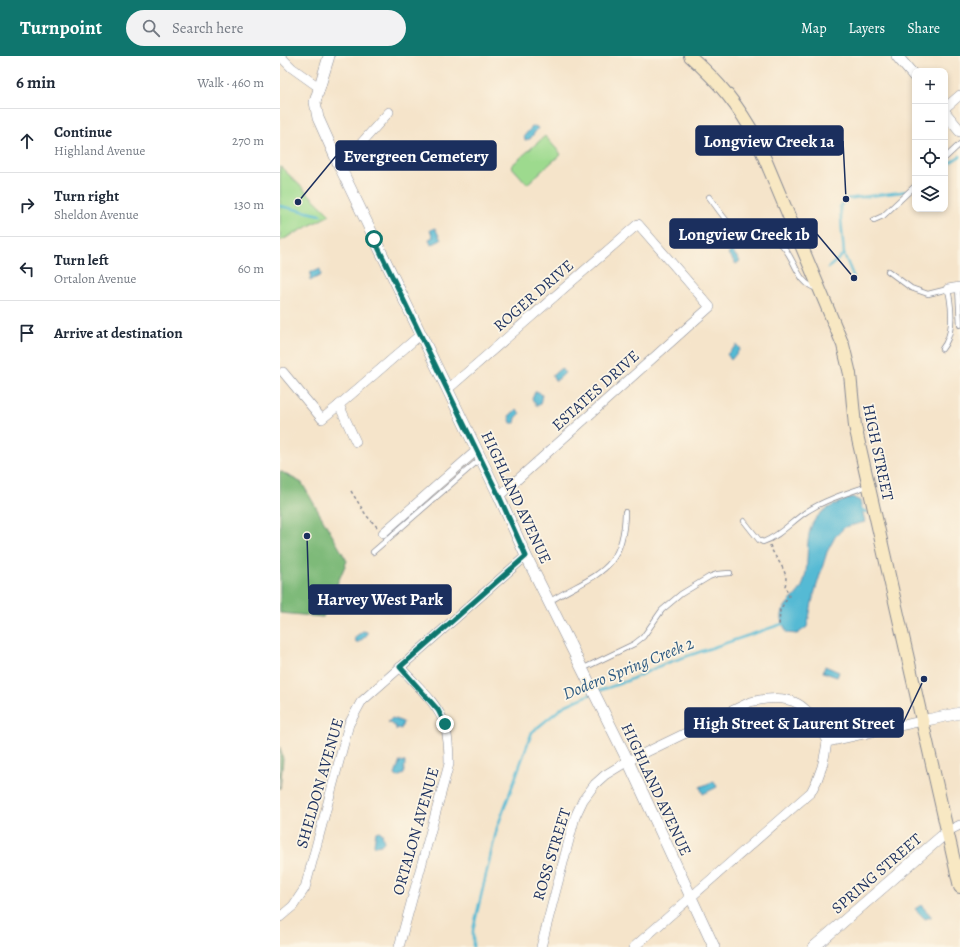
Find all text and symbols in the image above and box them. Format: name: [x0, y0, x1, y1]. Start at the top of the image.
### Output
search box: [126, 10, 406, 46]
text: Turnpoint: [20, 15, 102, 41]
icon: search: [140, 17, 162, 39]
text: Search here: [172, 18, 243, 38]
text: Map: [801, 19, 827, 38]
text: Layers: [849, 19, 885, 38]
text: Share: [907, 19, 940, 38]
map controls: [912, 68, 948, 212]
button: +: [912, 68, 948, 104]
text: 6 min: [16, 71, 56, 94]
text: Walk · 460 m: [197, 74, 264, 91]
button: −: [912, 104, 948, 140]
text: Continue: [54, 122, 112, 142]
callout: Longview Creek 1a: [696, 126, 843, 155]
icon: ahead: [16, 130, 38, 152]
text: Longview Creek 1a: [704, 130, 835, 153]
text: 270 m: [232, 132, 264, 149]
button: locate: [912, 140, 948, 176]
callout: Evergreen Cemetery: [336, 141, 496, 170]
text: Highland Avenue: [54, 142, 145, 159]
text: Evergreen Cemetery: [344, 145, 489, 168]
button: layers: [912, 176, 948, 212]
text: Turn right: [54, 186, 119, 206]
icon: right: [16, 194, 38, 216]
text: 130 m: [234, 196, 264, 213]
text: Sheldon Avenue: [54, 206, 139, 223]
callout: Longview Creek 1b: [670, 219, 817, 248]
text: Longview Creek 1b: [678, 223, 810, 246]
route start: [365, 230, 383, 248]
text: Turn left: [54, 250, 109, 270]
street label: ROGER DRIVE: [489, 255, 579, 337]
icon: left: [16, 258, 38, 280]
text: 60 m: [238, 260, 264, 277]
text: Ortalon Avenue: [54, 270, 136, 287]
icon: arrive: [16, 322, 38, 344]
text: Arrive at destination: [54, 323, 183, 343]
street label: ESTATES DRIVE: [547, 345, 644, 436]
street label: HIGH STREET: [857, 402, 899, 503]
street label: HIGHLAND AVENUE: [476, 427, 557, 567]
callout: Harvey West Park: [309, 585, 451, 614]
text: Harvey West Park: [317, 588, 443, 611]
water label: Dodero Spring Creek 2: [559, 632, 697, 705]
callout: High Street & Laurent Street: [685, 708, 903, 737]
text: High Street & Laurent Street: [693, 712, 895, 735]
route end: [436, 715, 454, 733]
street label: SHELDON AVENUE: [291, 716, 349, 851]
street label: HIGHLAND AVENUE: [616, 719, 697, 859]
street label: ORTALON AVENUE: [387, 765, 445, 898]
street label: ROSS STREET: [527, 805, 577, 903]
street label: SPRING STREET: [827, 828, 927, 919]

